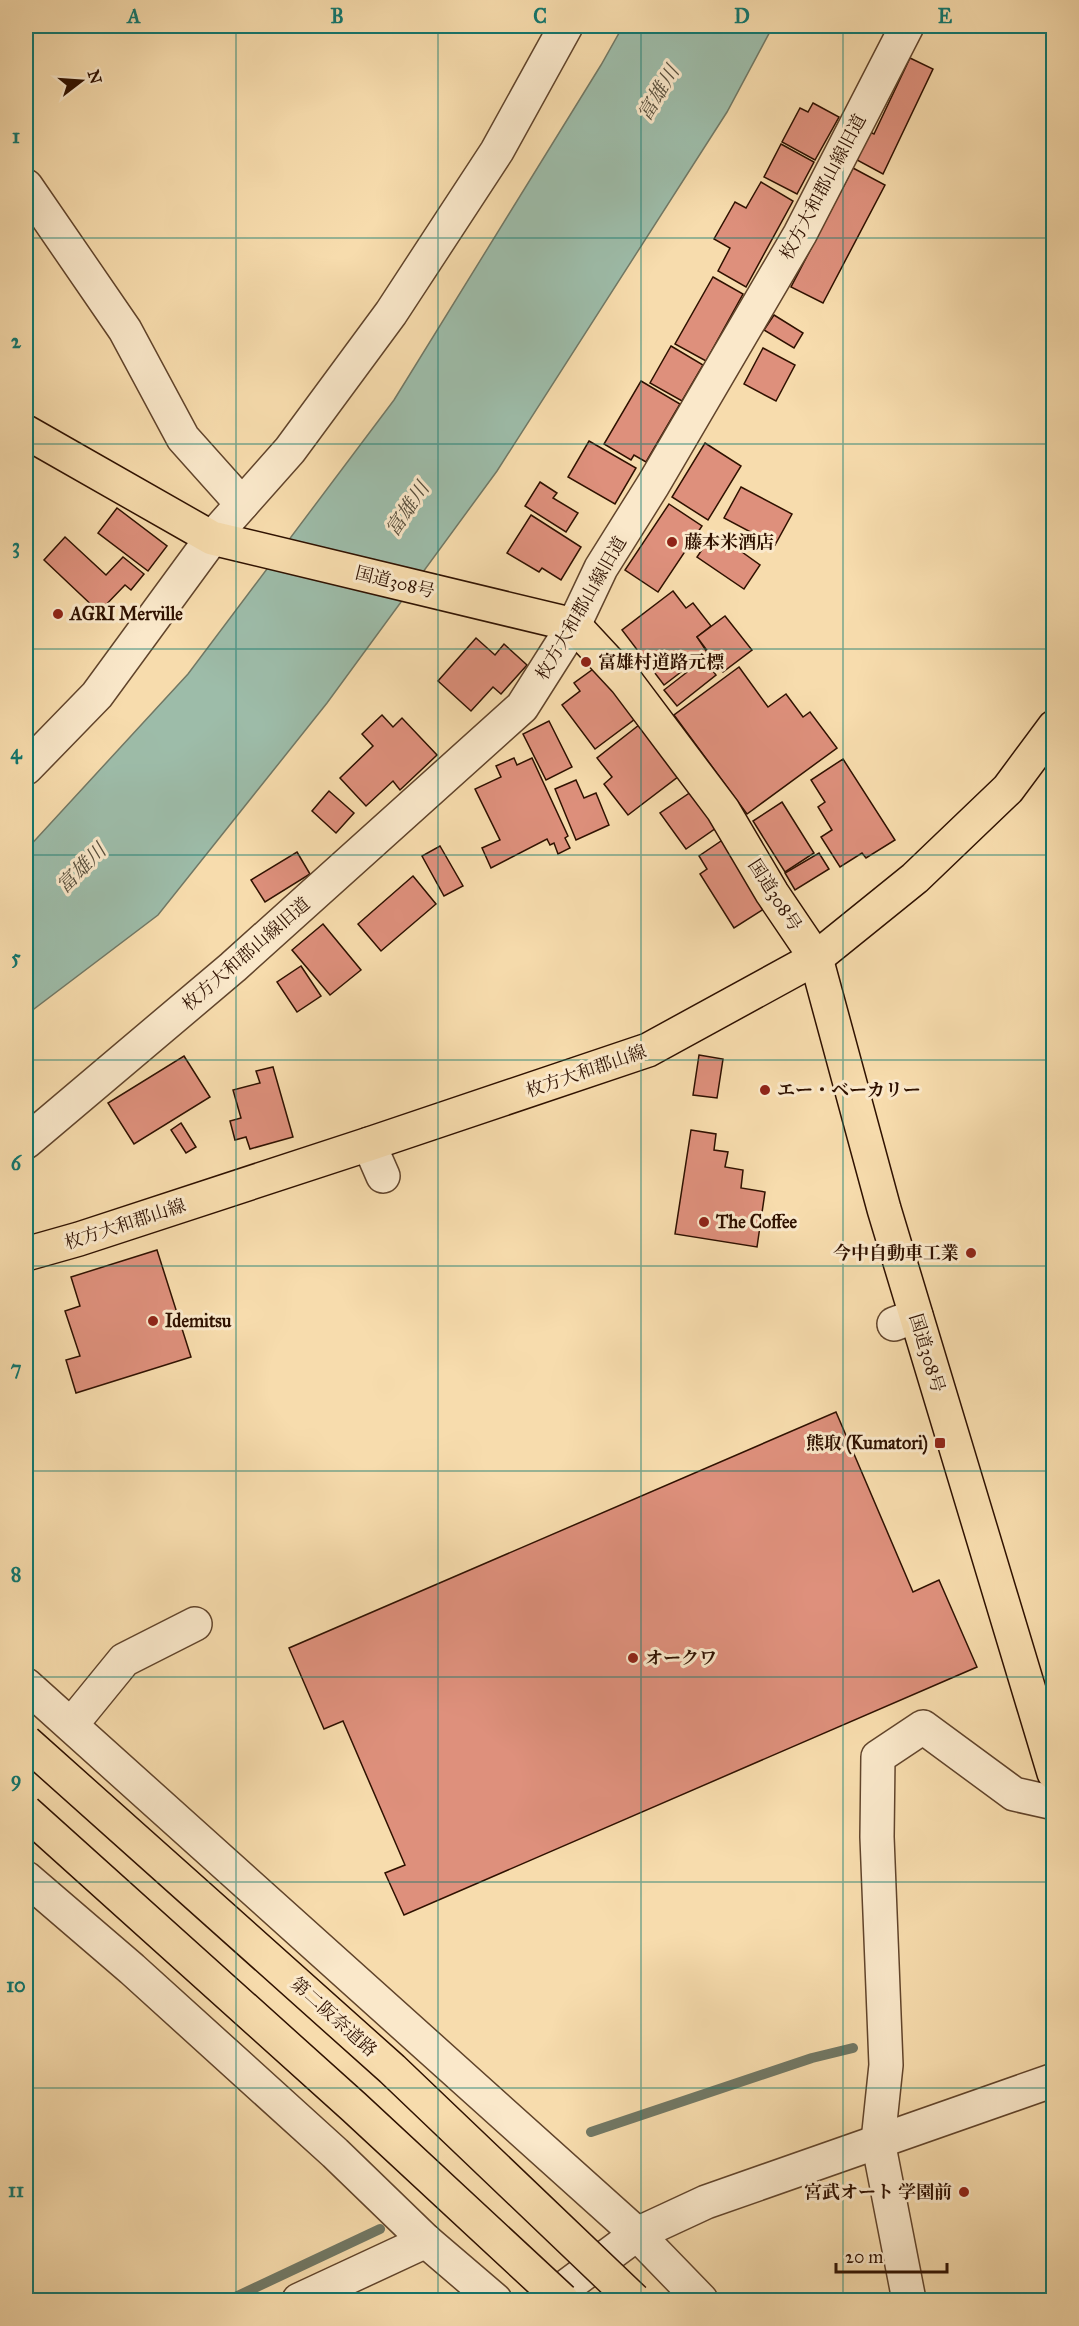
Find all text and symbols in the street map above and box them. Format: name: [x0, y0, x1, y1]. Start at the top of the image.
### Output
text: A: [125, 4, 141, 28]
text: B: [330, 4, 344, 28]
text: C: [533, 4, 547, 28]
text: D: [734, 4, 750, 28]
text: E: [938, 4, 953, 28]
north arrow: [51, 51, 111, 111]
water label: 富雄川: [632, 59, 685, 125]
text: N: [84, 67, 106, 86]
street label: 枚方大和郡山線旧道: [775, 110, 871, 264]
text: 1: [12, 124, 20, 148]
text: 2: [11, 329, 22, 353]
water label: 富雄川: [380, 476, 435, 541]
place label: 藤本米酒店: [684, 531, 774, 553]
street label: 枚方大和郡山線旧道: [531, 532, 631, 684]
text: 3: [12, 534, 20, 559]
marker: 藤本米酒店: [665, 535, 679, 549]
street label: 国道308号: [353, 561, 437, 603]
place label: AGRI Merville: [69, 603, 183, 625]
marker: AGRI Merville: [51, 607, 65, 621]
place label: 富雄村道路元標: [598, 651, 724, 673]
marker: 富雄村道路元標: [579, 655, 593, 669]
text: 4: [10, 740, 22, 765]
water label: 富雄川: [51, 837, 112, 898]
street label: 国道308号: [744, 855, 806, 935]
street label: 枚方大和郡山線旧道: [178, 893, 314, 1015]
text: 5: [11, 945, 21, 969]
street label: 枚方大和郡山線: [523, 1040, 649, 1102]
place label: エー・ベーカリー: [777, 1079, 921, 1101]
marker: エー・ベーカリー: [758, 1083, 772, 1097]
text: 6: [11, 1151, 23, 1175]
street label: 枚方大和郡山線: [62, 1194, 188, 1254]
place label: The Coffee: [715, 1211, 797, 1233]
marker: The Coffee: [697, 1215, 711, 1229]
place label: 今中自動車工業: [833, 1242, 959, 1264]
marker: 今中自動車工業: [964, 1246, 978, 1260]
place label: Idemitsu: [165, 1310, 232, 1332]
street label: 国道308号: [905, 1311, 949, 1395]
marker: Idemitsu: [146, 1314, 160, 1328]
text: 7: [11, 1356, 22, 1380]
place label: 熊取 (Kumatori): [806, 1432, 928, 1455]
marker: 熊取 (Kumatori): [933, 1436, 947, 1450]
text: 8: [11, 1562, 21, 1586]
place label: オークワ: [645, 1647, 717, 1669]
marker: オークワ: [626, 1651, 640, 1665]
text: 9: [11, 1767, 21, 1792]
text: 10: [6, 1973, 26, 1997]
street label: 第二阪奈道路: [287, 1973, 381, 2061]
text: 11: [8, 2178, 24, 2202]
place label: 宮武オート 学園前: [804, 2181, 952, 2203]
marker: 宮武オート 学園前: [957, 2185, 971, 2199]
scale bar: [836, 2236, 947, 2274]
text: 20 m: [845, 2246, 883, 2268]

